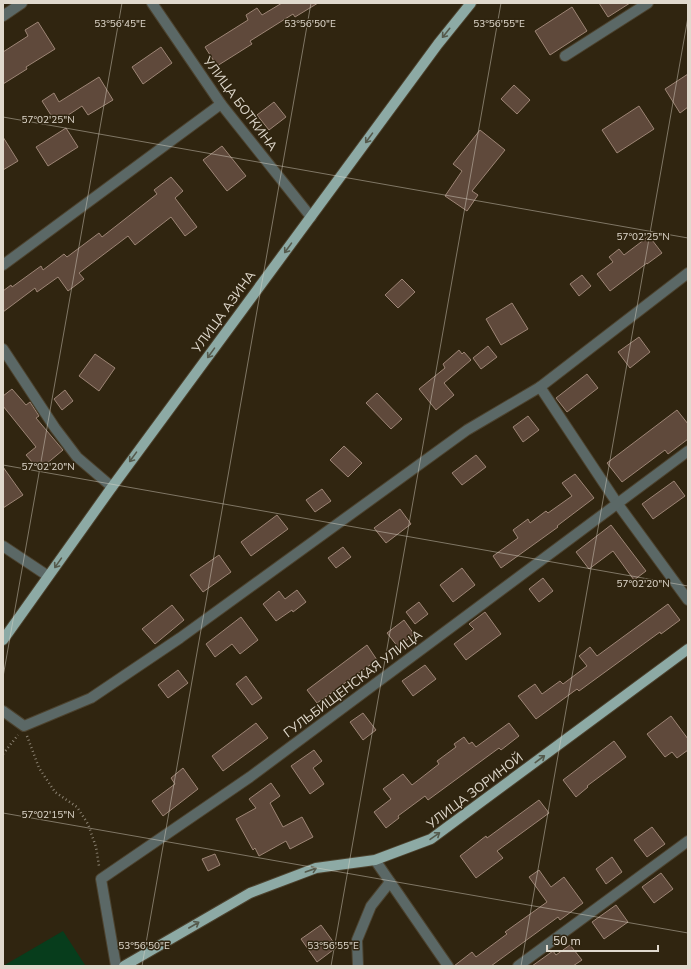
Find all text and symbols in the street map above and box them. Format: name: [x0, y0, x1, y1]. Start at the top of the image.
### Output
text: 53°56'45"E: [94, 17, 146, 31]
text: 53°56'50"E: [284, 17, 336, 31]
text: 53°56'55"E: [473, 17, 525, 31]
one-way arrow: [442, 28, 451, 39]
street label: УЛИЦА БОТКИНА: [198, 52, 282, 155]
text: 57°02'25"N: [21, 113, 75, 127]
one-way arrow: [365, 133, 374, 144]
text: 57°02'25"N: [616, 230, 670, 244]
one-way arrow: [284, 243, 292, 254]
street label: УЛИЦА АЗИНА: [187, 267, 260, 358]
one-way arrow: [206, 347, 215, 358]
one-way arrow: [129, 452, 137, 463]
text: 57°02'20"N: [21, 460, 75, 474]
one-way arrow: [54, 557, 62, 568]
text: 57°02'20"N: [616, 577, 670, 591]
street label: ГУЛЬБИЩЕНСКАЯ УЛИЦА: [280, 626, 426, 742]
street label: УЛИЦА ЗОРИНОЙ: [422, 748, 527, 834]
one-way arrow: [534, 754, 545, 763]
text: 57°02'15"N: [21, 808, 75, 822]
one-way arrow: [430, 832, 441, 840]
one-way arrow: [305, 866, 318, 873]
one-way arrow: [188, 921, 200, 929]
scale bar: [547, 927, 658, 953]
text: 50 m: [553, 933, 581, 949]
text: 53°56'50"E: [118, 939, 170, 953]
text: 53°56'55"E: [307, 939, 359, 953]

